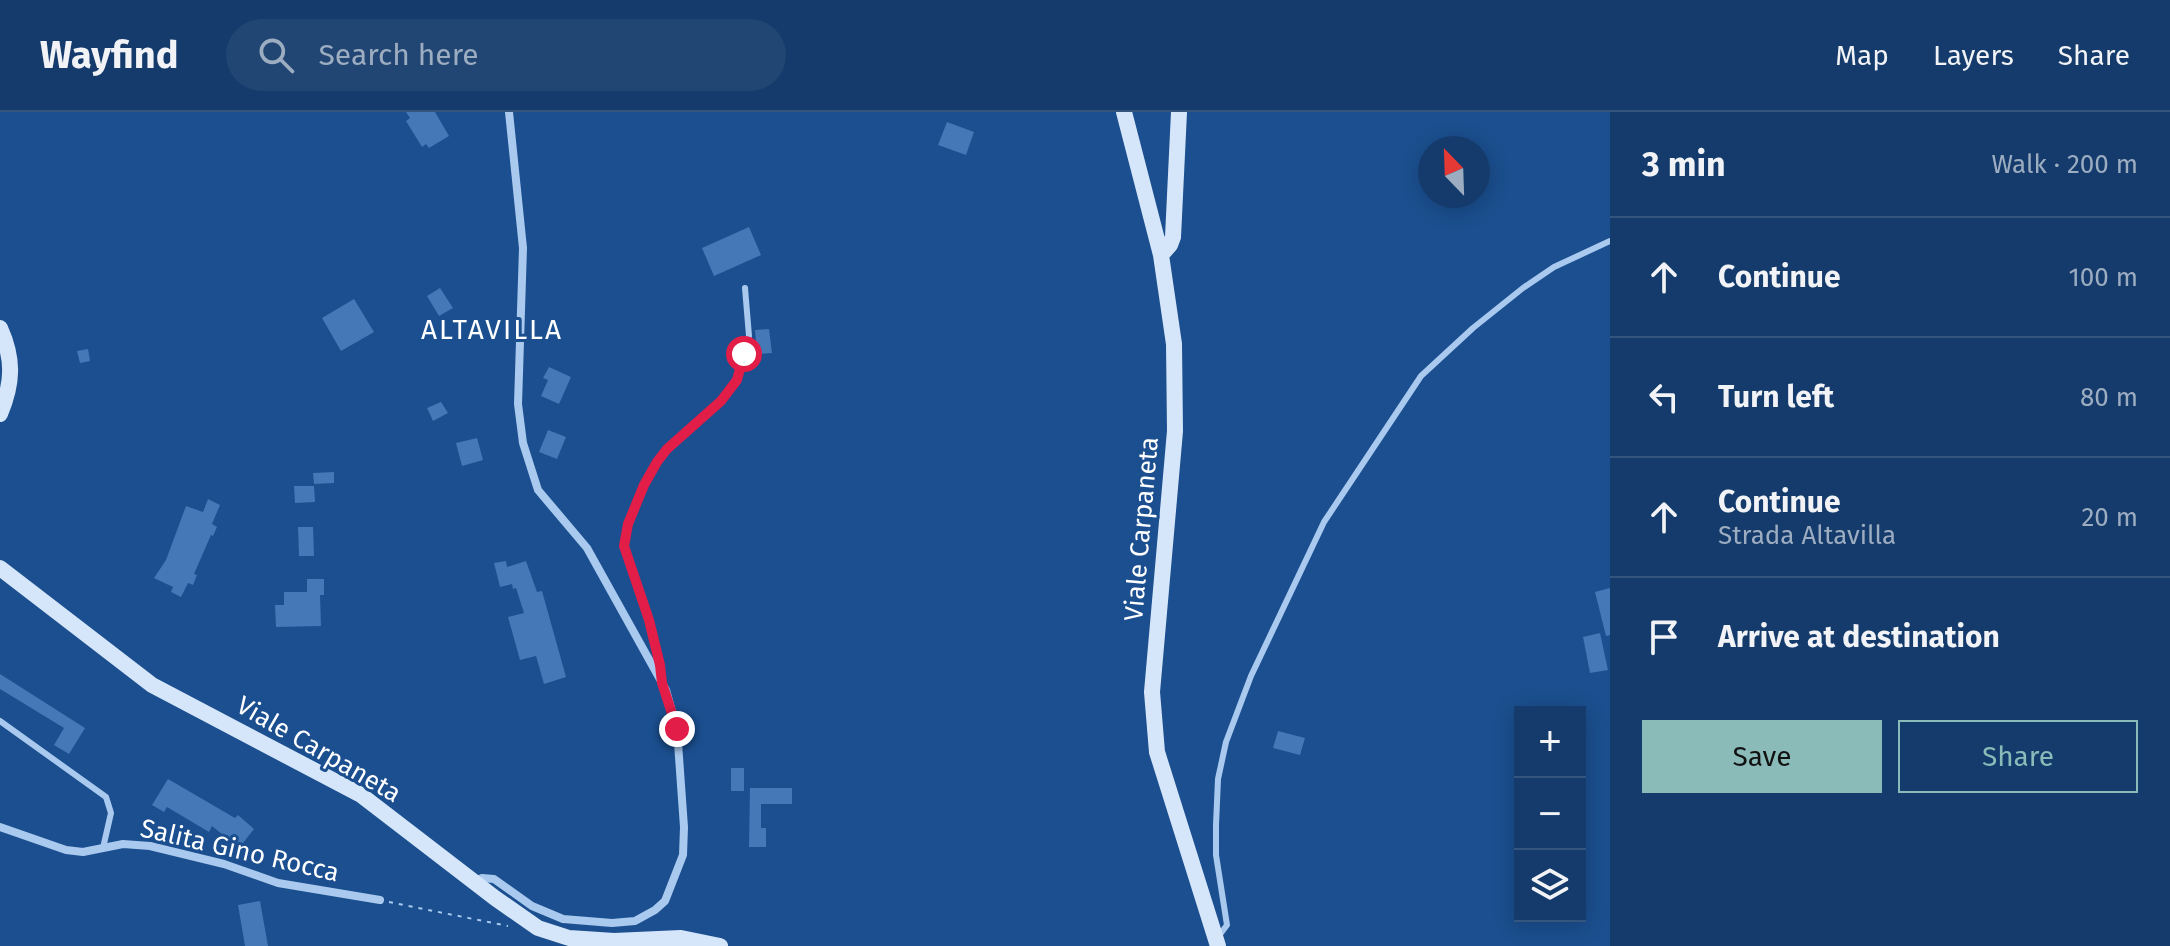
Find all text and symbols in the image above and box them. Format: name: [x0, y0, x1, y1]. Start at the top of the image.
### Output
search box: [226, 19, 786, 91]
text: Wayfind: [40, 32, 178, 78]
icon: search: [254, 33, 298, 77]
text: Search here: [318, 37, 479, 73]
text: Map: [1835, 39, 1889, 72]
text: Layers: [1933, 39, 2014, 72]
text: Share: [2058, 39, 2130, 72]
north arrow: [1418, 136, 1490, 208]
text: 3 min: [1642, 144, 1726, 185]
text: Walk · 200 m: [1991, 149, 2138, 180]
icon: ahead: [1642, 255, 1686, 299]
text: Continue: [1718, 259, 1841, 295]
text: 100 m: [2069, 262, 2138, 293]
district label: ALTAVILLA: [421, 313, 563, 346]
route start: [726, 336, 762, 372]
icon: left: [1642, 375, 1686, 419]
text: Turn left: [1718, 379, 1834, 415]
text: 80 m: [2080, 382, 2138, 413]
street label: Viale Carpaneta: [1118, 436, 1165, 622]
text: Continue: [1718, 484, 1841, 520]
icon: ahead: [1642, 495, 1686, 539]
text: 20 m: [2081, 502, 2138, 533]
text: Strada Altavilla: [1718, 520, 1896, 551]
icon: arrive: [1642, 615, 1686, 659]
text: Arrive at destination: [1718, 619, 2000, 655]
street label: Viale Carpaneta: [231, 690, 407, 809]
map controls: [1514, 706, 1586, 922]
button: +: [1514, 706, 1586, 778]
route end: [659, 711, 695, 747]
button: Save: [1642, 720, 1882, 793]
button: Share: [1898, 720, 2138, 793]
button: −: [1514, 778, 1586, 850]
street label: Salita Gino Rocca: [137, 813, 342, 888]
button: layers: [1514, 850, 1586, 922]

